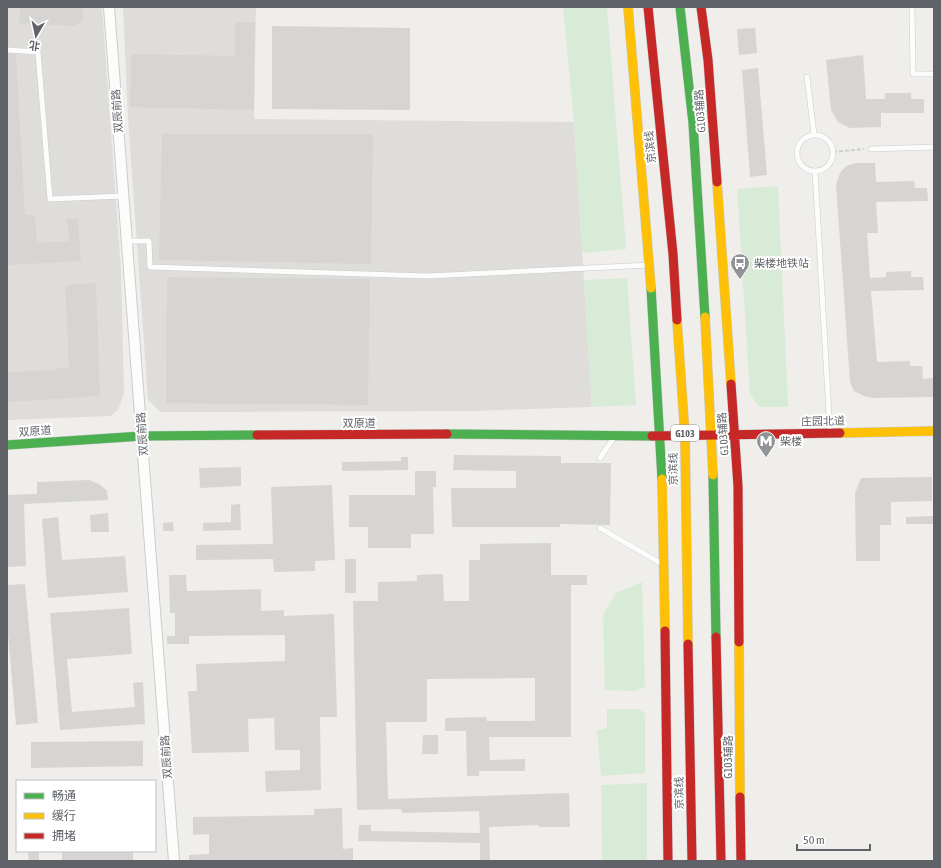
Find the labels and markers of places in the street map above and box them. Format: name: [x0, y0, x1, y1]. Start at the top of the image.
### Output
bus stop icon: 柴楼地铁站: [729, 252, 751, 280]
place label: 柴楼地铁站: [754, 257, 809, 269]
metro station icon: 柴楼: [755, 430, 777, 458]
place label: 柴楼: [780, 435, 802, 447]

